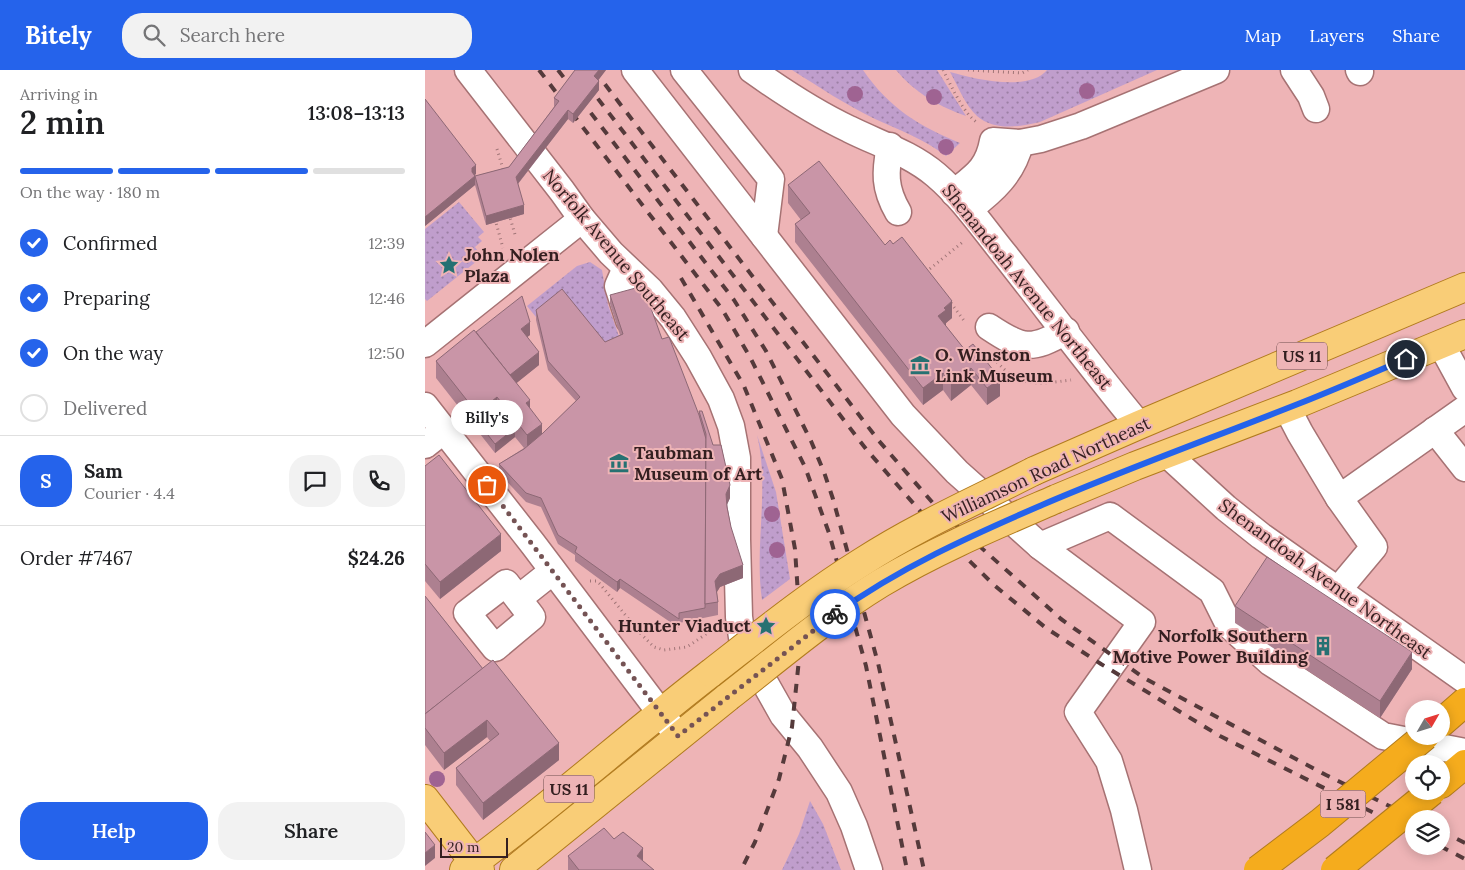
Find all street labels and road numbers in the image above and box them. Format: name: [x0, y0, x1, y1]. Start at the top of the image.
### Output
street label: Norfolk Avenue Southeast: [538, 164, 695, 345]
street label: Shenandoah Avenue Northeast: [937, 179, 1117, 394]
road number: US 11: [1277, 342, 1327, 370]
street label: Williamson Road Northeast: [938, 411, 1154, 528]
street label: Shenandoah Avenue Northeast: [1214, 494, 1436, 664]
road number: US 11: [544, 776, 594, 802]
road number: I 581: [1321, 791, 1365, 818]

